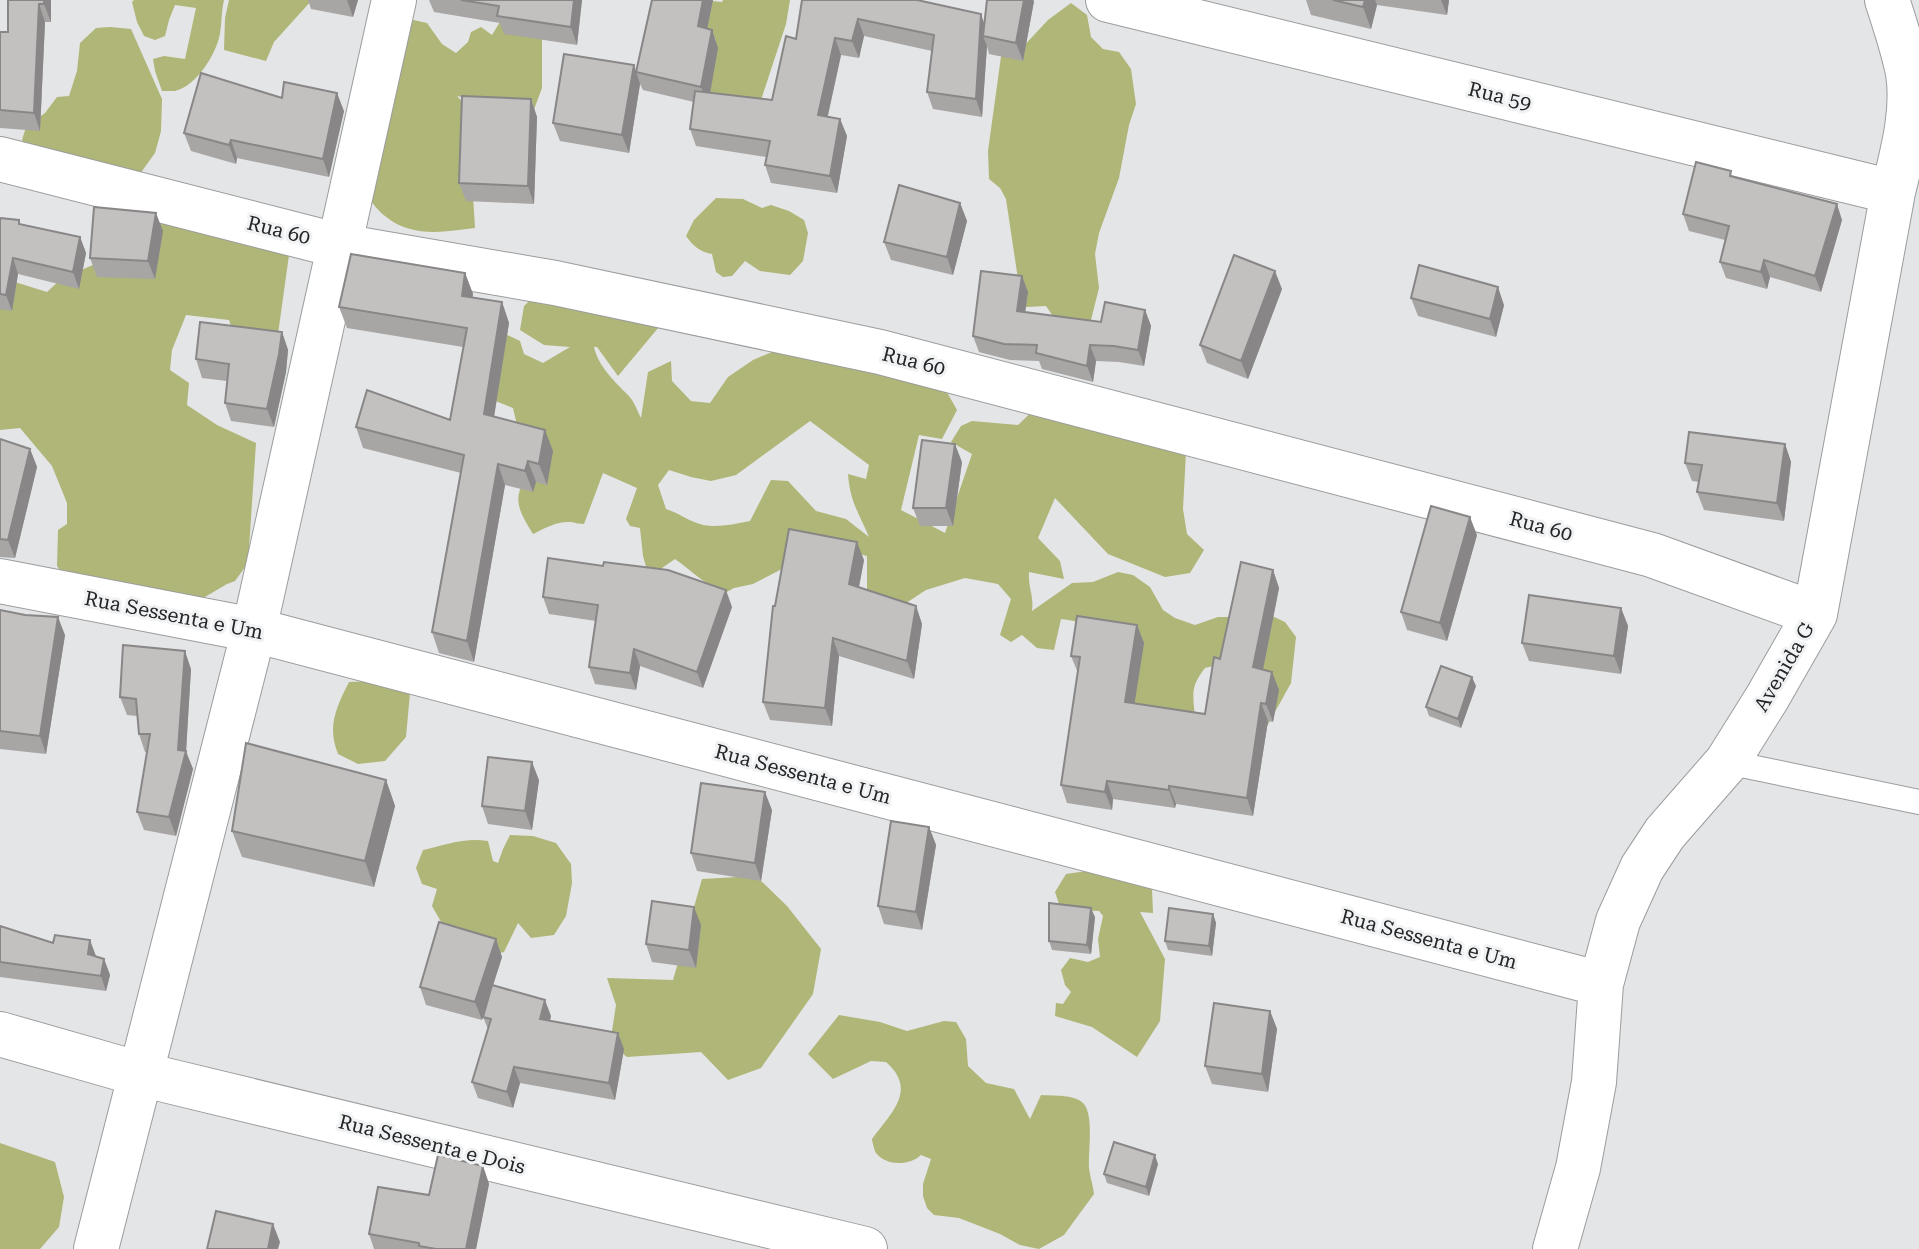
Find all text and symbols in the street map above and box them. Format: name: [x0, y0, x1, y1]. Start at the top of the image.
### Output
street label: Rua 59: [1466, 77, 1534, 115]
street label: Rua 60: [245, 211, 313, 249]
street label: Rua 60: [880, 342, 948, 380]
street label: Rua 60: [1507, 506, 1575, 546]
street label: Rua Sessenta e Um: [83, 586, 265, 644]
street label: Avenida G: [1749, 618, 1819, 716]
street label: Rua Sessenta e Um: [712, 739, 894, 809]
street label: Rua Sessenta e Um: [1338, 904, 1520, 974]
street label: Rua Sessenta e Dois: [336, 1109, 528, 1179]

